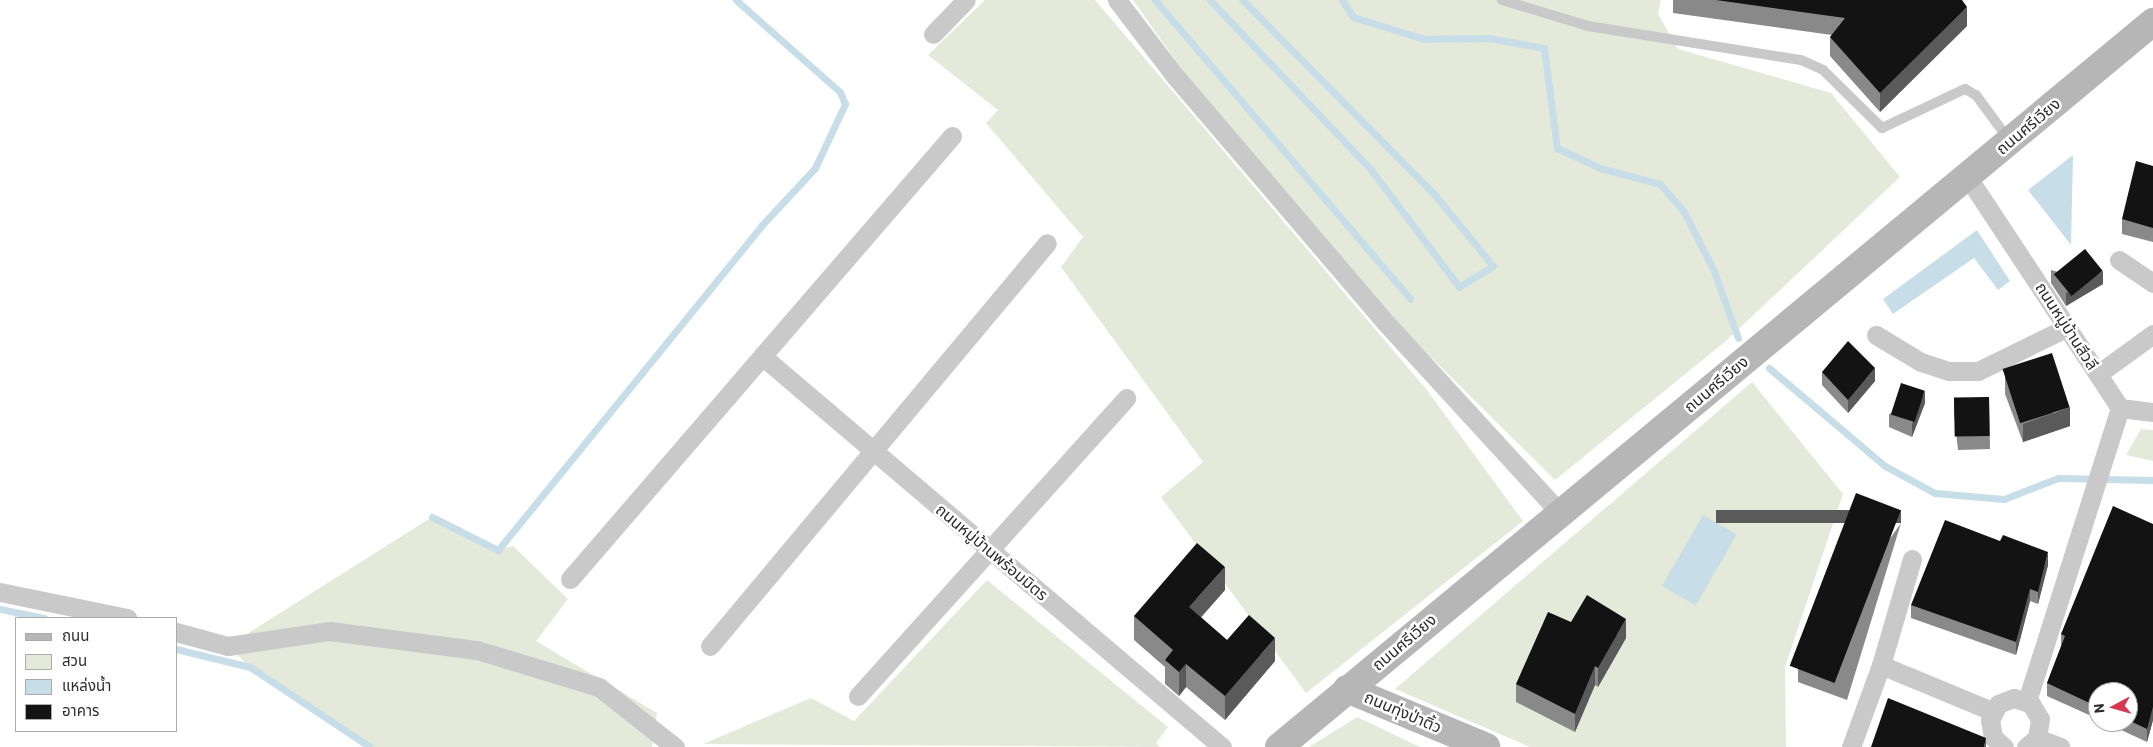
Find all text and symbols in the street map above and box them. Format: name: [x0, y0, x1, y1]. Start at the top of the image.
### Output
street label: ถนนศรีเวียง: [1992, 94, 2064, 158]
street label: ถนนหมู่บ้านสีวลี: [2032, 279, 2102, 373]
street label: ถนนศรีเวียง: [1680, 352, 1752, 416]
street label: ถนนหมู่บ้านพร้อมมิตร: [932, 500, 1052, 604]
street label: ถนนศรีเวียง: [1368, 610, 1440, 674]
legend: [15, 617, 178, 732]
text: ถนน: [62, 626, 89, 644]
text: สวน: [62, 651, 87, 669]
text: แหล่งน้ำ: [62, 676, 111, 694]
north arrow: [2088, 682, 2138, 732]
street label: ถนนทุ่งป่าติ้ว: [1362, 687, 1444, 737]
text: อาคาร: [62, 701, 99, 719]
text: N: [2090, 703, 2108, 714]

